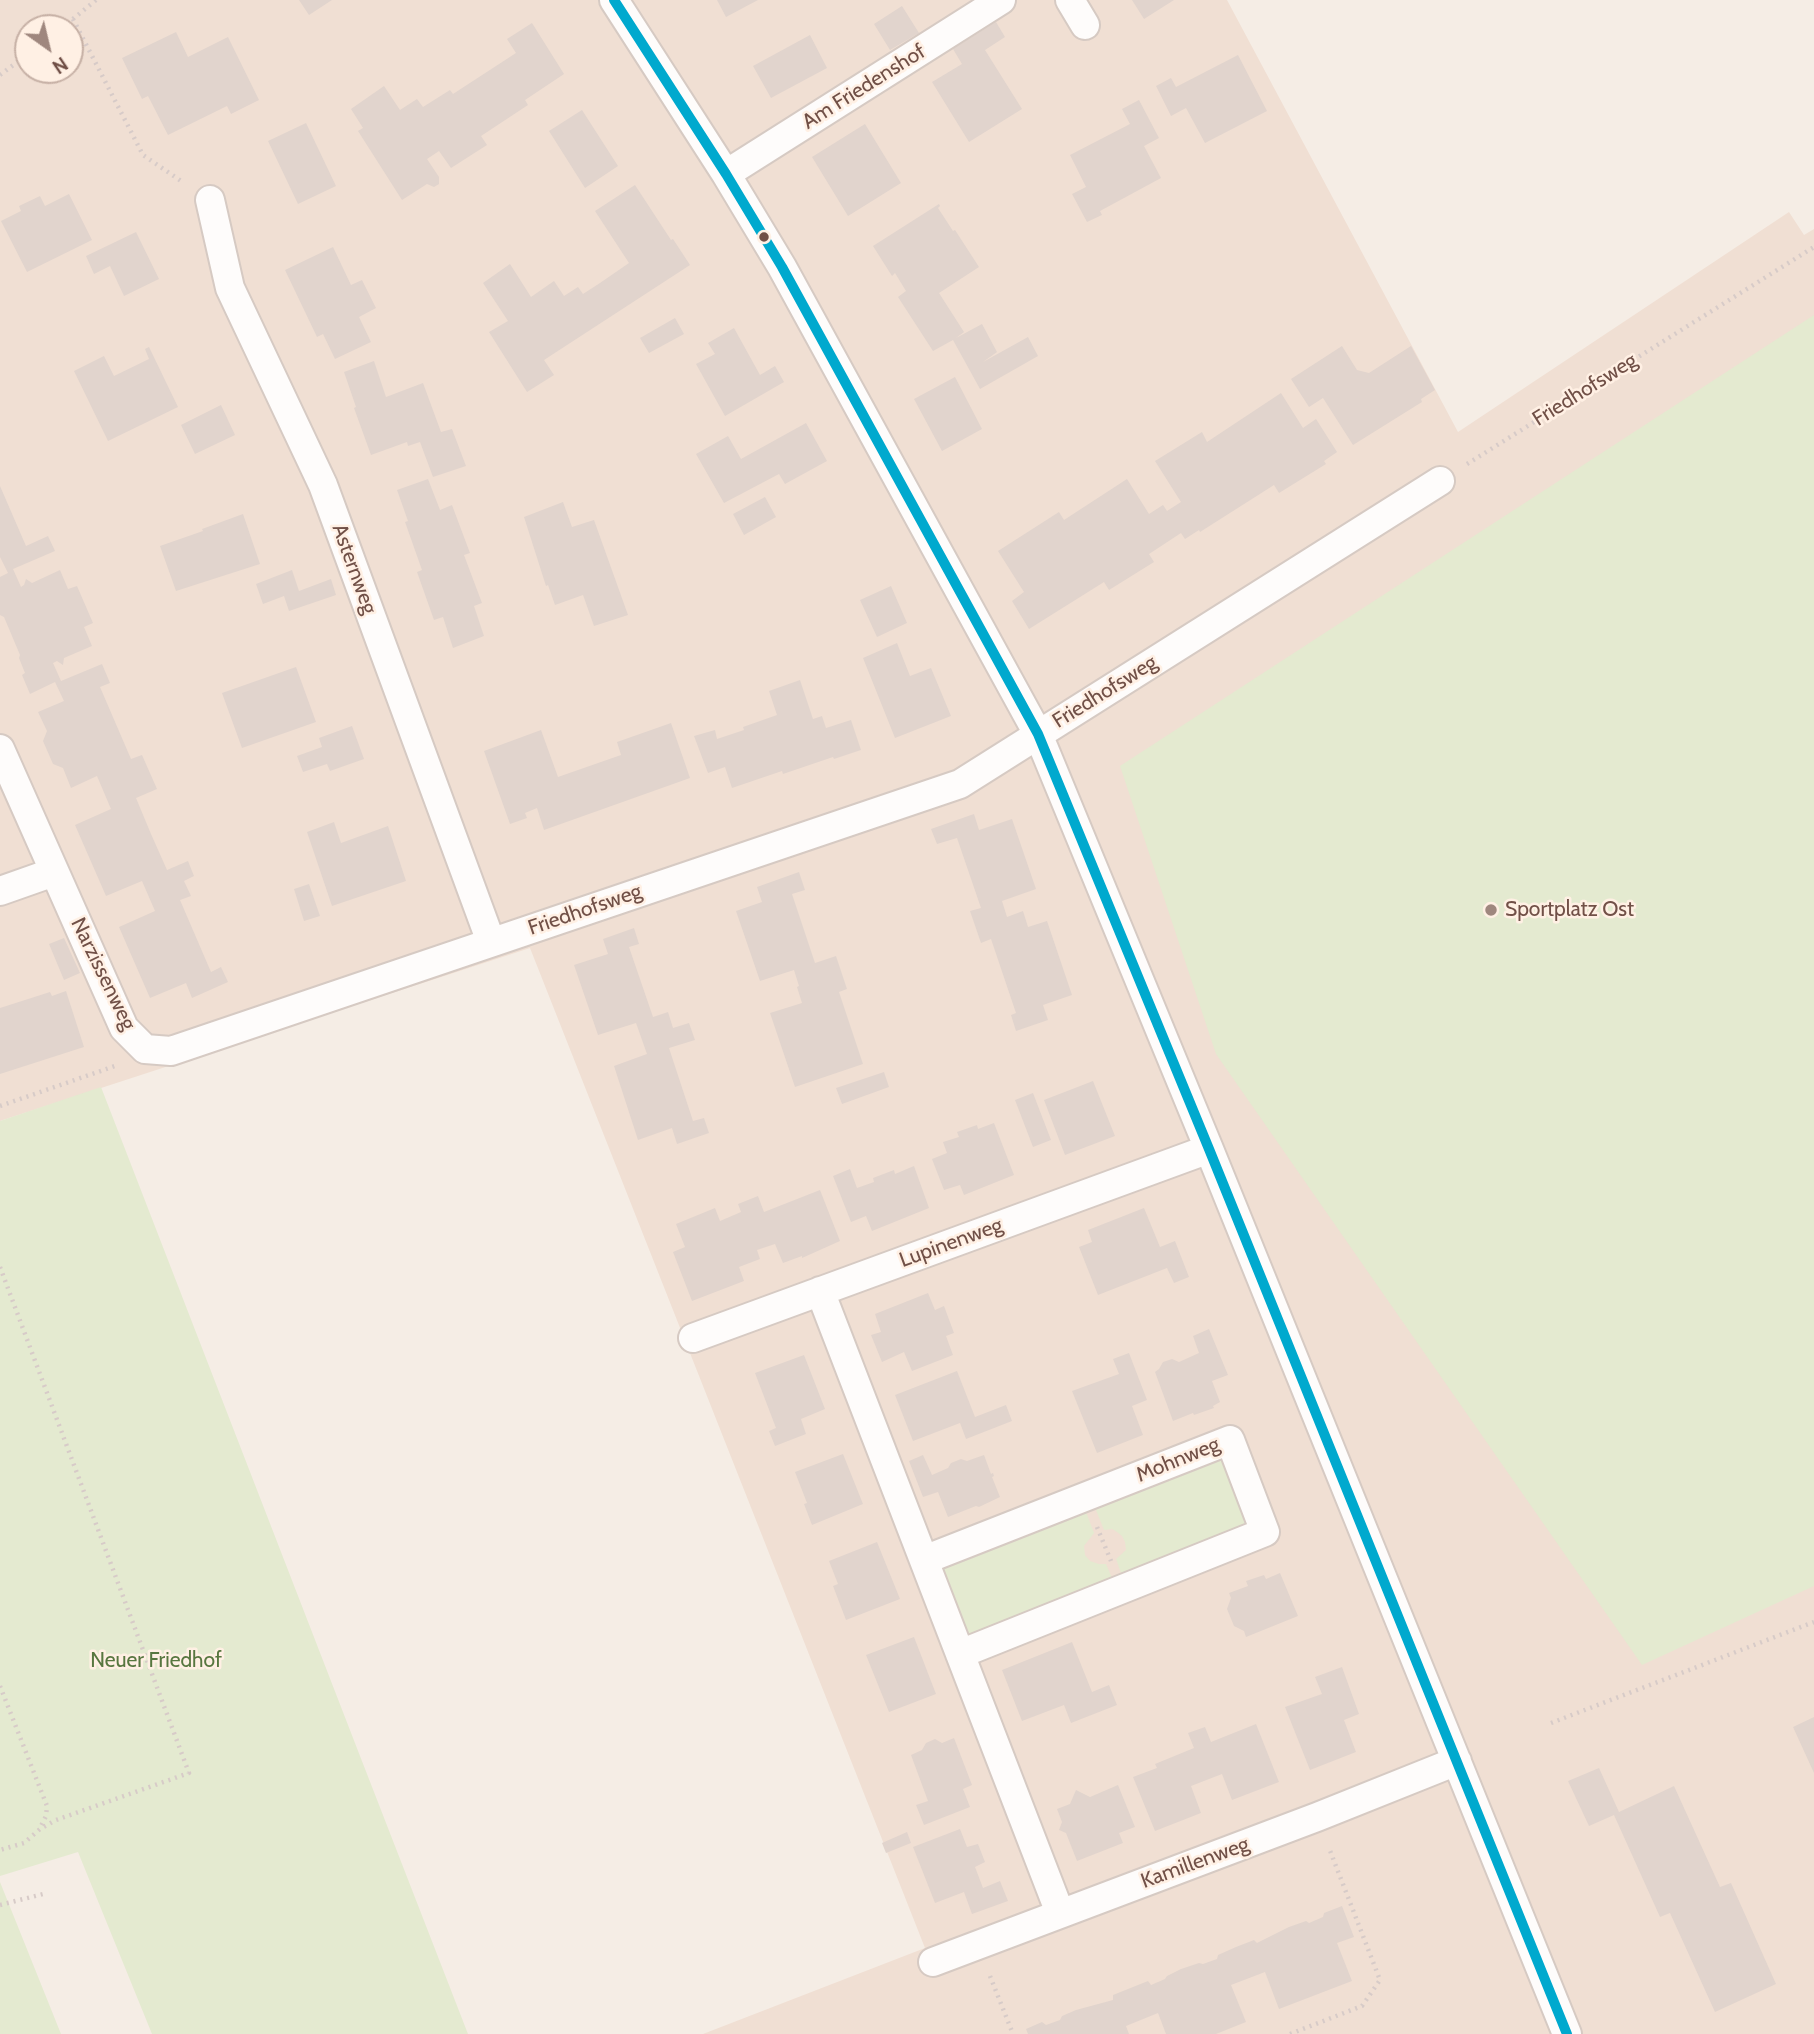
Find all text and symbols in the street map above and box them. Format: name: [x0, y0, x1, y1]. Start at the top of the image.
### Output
north arrow: [14, 14, 84, 84]
street label: Am Friedenshof: [798, 39, 930, 135]
text: N: [48, 52, 72, 78]
unlabelled marker: [757, 230, 771, 244]
street label: Friedhofsweg: [1528, 348, 1642, 432]
street label: Asternweg: [326, 521, 382, 617]
street label: Friedhofsweg: [1048, 650, 1162, 734]
street label: Friedhofsweg: [525, 879, 645, 941]
place label: Sportplatz Ost: [1505, 897, 1634, 923]
marker: Sportplatz Ost: [1483, 902, 1499, 918]
street label: Narzissenweg: [65, 914, 141, 1034]
street label: Lupinenweg: [896, 1213, 1006, 1273]
street label: Mohnweg: [1133, 1432, 1223, 1488]
park label: Neuer Friedhof: [90, 1648, 222, 1674]
street label: Kamillenweg: [1137, 1832, 1253, 1894]

